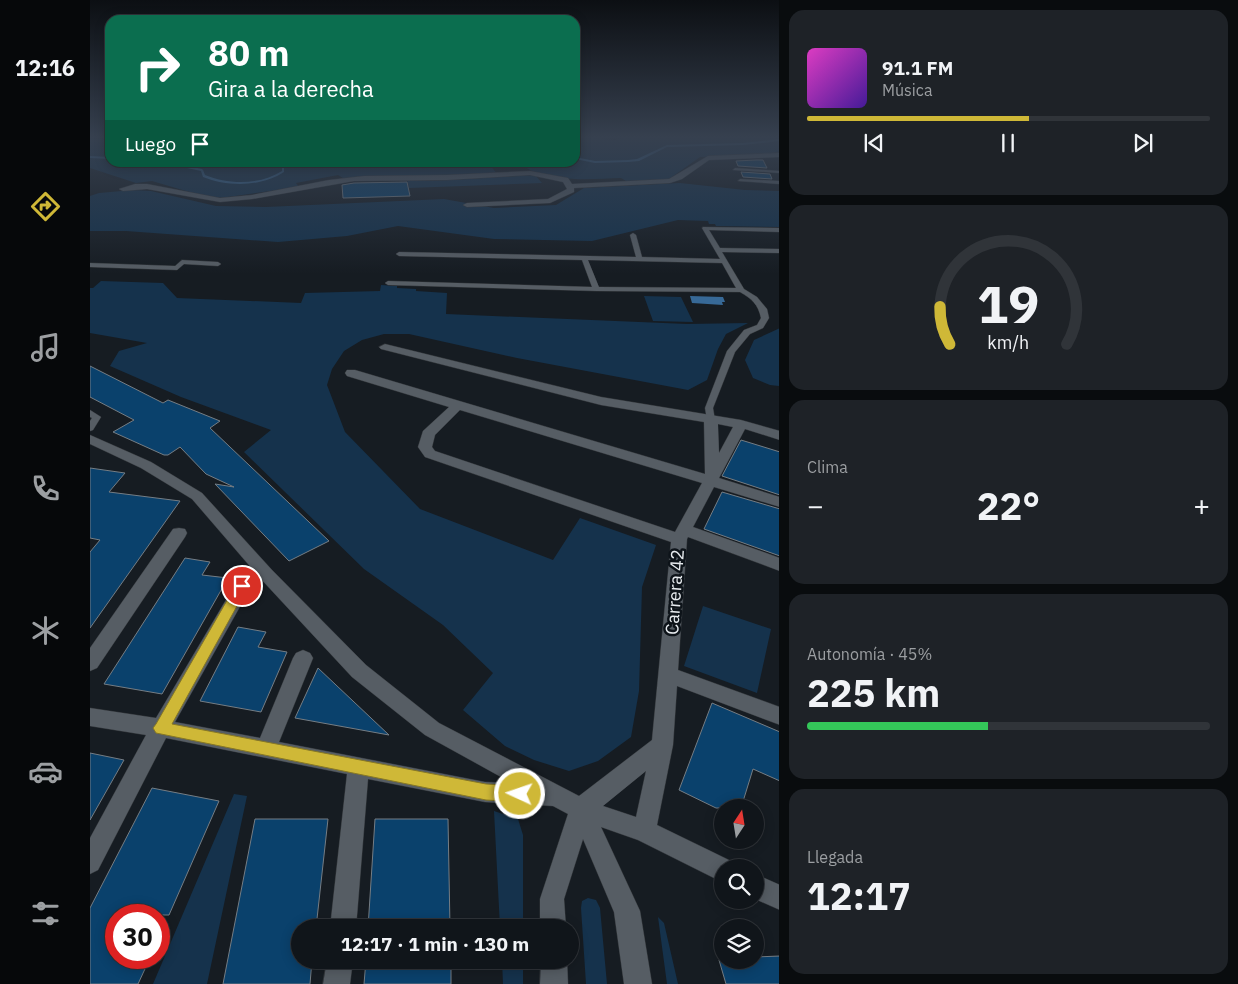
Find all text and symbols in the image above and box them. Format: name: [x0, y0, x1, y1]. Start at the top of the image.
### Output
text: 80 m: [208, 30, 290, 76]
icon: right: [125, 35, 190, 100]
text: 12:16: [15, 53, 75, 82]
text: 91.1 FM: [882, 56, 953, 80]
text: Gira a la derecha: [208, 74, 374, 103]
text: Música: [882, 80, 932, 100]
icon: previous: [860, 129, 888, 157]
icon: pause: [994, 129, 1022, 157]
icon: next: [1129, 129, 1157, 157]
icon: arrive: [186, 130, 214, 158]
text: Luego: [125, 132, 176, 156]
icon: directions: [28, 189, 63, 224]
text: 19: [977, 270, 1040, 337]
icon: music: [28, 330, 63, 365]
text: km/h: [988, 331, 1030, 354]
text: Clima: [807, 457, 848, 477]
icon: phone: [28, 471, 63, 506]
text: 22°: [977, 481, 1040, 530]
text: −: [807, 487, 824, 524]
text: +: [1193, 487, 1210, 524]
street label: Carrera 42: [660, 548, 689, 636]
pin: [221, 565, 263, 607]
icon: arrive: [228, 572, 256, 600]
icon: climate: [28, 613, 63, 648]
text: Autonomía · 45%: [807, 644, 932, 664]
text: 225 km: [807, 668, 940, 717]
icon: car: [28, 754, 63, 789]
position arrow: [493, 767, 545, 819]
north arrow: [714, 799, 764, 849]
map controls: [714, 799, 764, 969]
text: Llegada: [807, 847, 863, 867]
button: search: [714, 859, 764, 909]
text: 12:17: [807, 871, 911, 920]
icon: filters: [28, 896, 63, 931]
speed limit sign: 30: [105, 904, 170, 969]
button: layers: [714, 919, 764, 969]
text: 12:17 · 1 min · 130 m: [341, 932, 529, 956]

